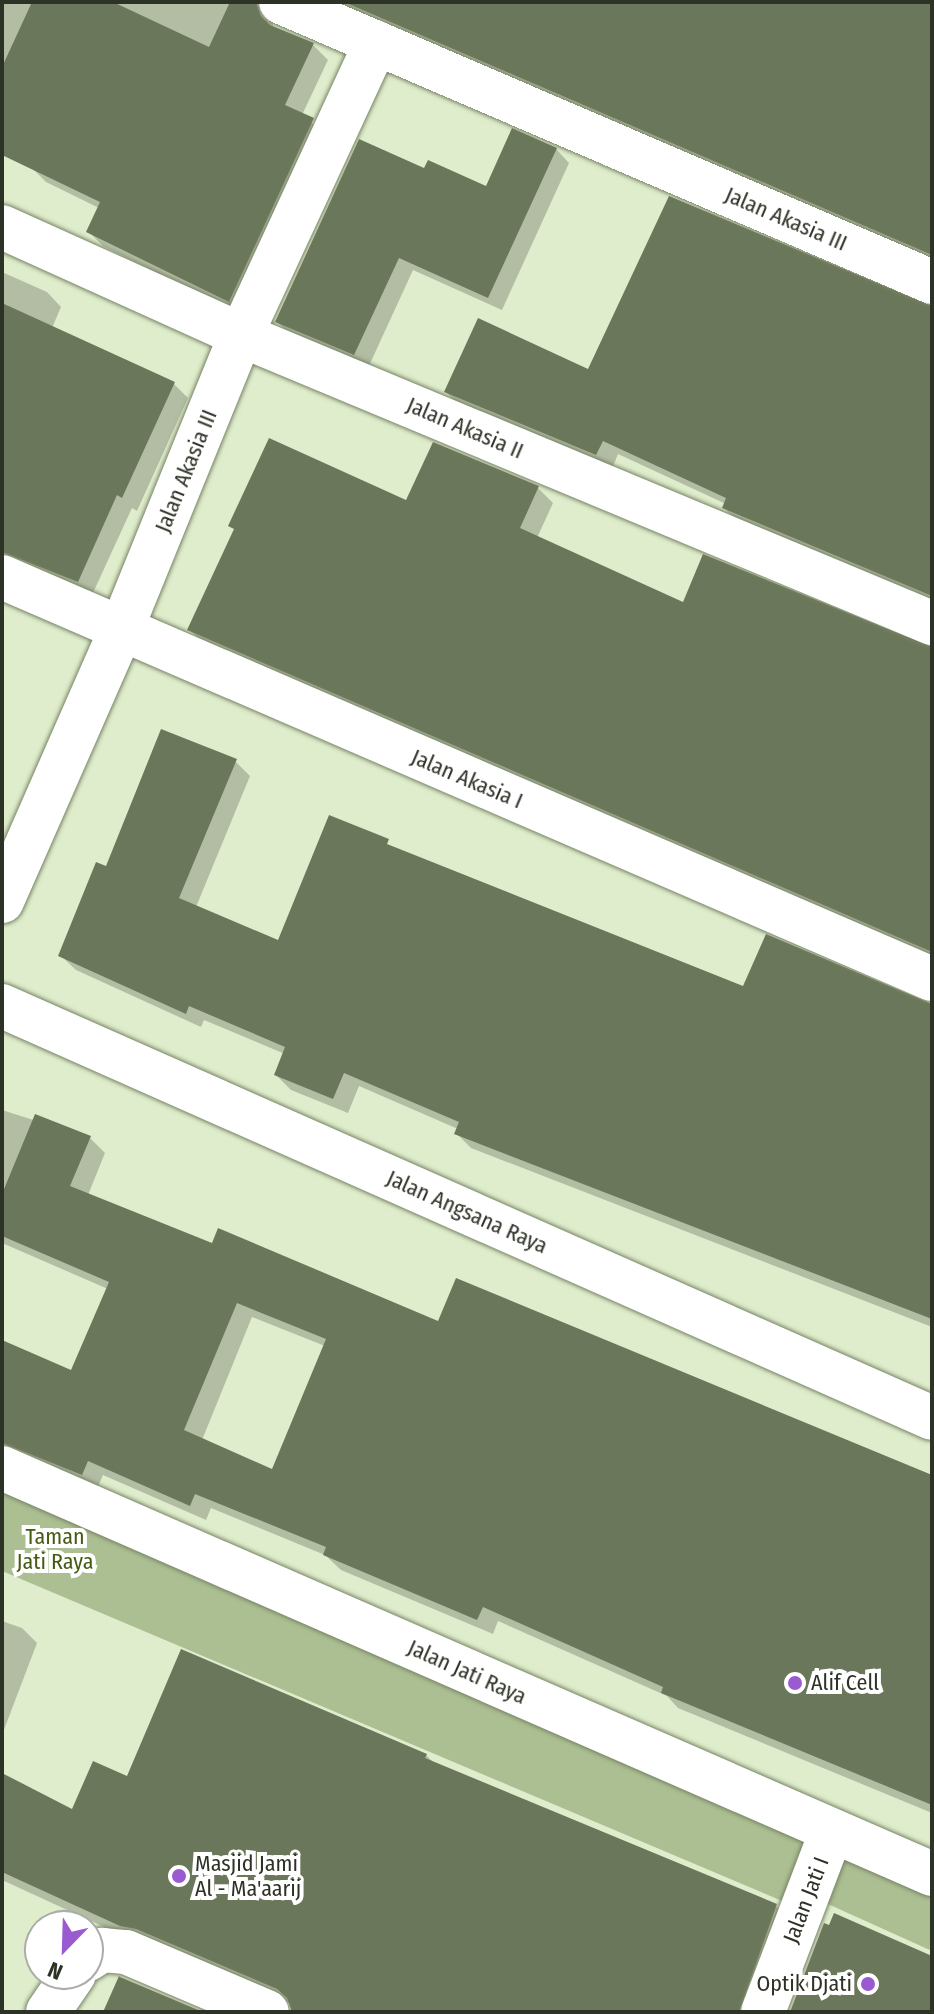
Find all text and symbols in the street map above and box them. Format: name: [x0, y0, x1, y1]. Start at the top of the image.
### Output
street label: Jalan Akasia III: [721, 181, 851, 257]
street label: Jalan Akasia II: [403, 392, 527, 464]
street label: Jalan Akasia III: [149, 406, 223, 536]
street label: Jalan Akasia I: [407, 744, 527, 814]
street label: Jalan Angsana Raya: [383, 1165, 551, 1259]
park label: Taman Jati Raya: [16, 1523, 94, 1574]
street label: Jalan Jati Raya: [404, 1634, 530, 1710]
place label: Alif Cell: [811, 1670, 879, 1696]
marker: Alif Cell: [786, 1674, 804, 1692]
place label: Masjid Jami Al - Ma'aarij: [195, 1850, 301, 1902]
street label: Jalan Jati I: [778, 1853, 834, 1947]
marker: Masjid Jami Al - Ma'aarij: [170, 1867, 188, 1885]
north arrow: [24, 1910, 104, 1990]
text: N: [44, 1956, 67, 1986]
place label: Optik Djati: [756, 1971, 852, 1997]
marker: Optik Djati: [859, 1975, 877, 1993]

